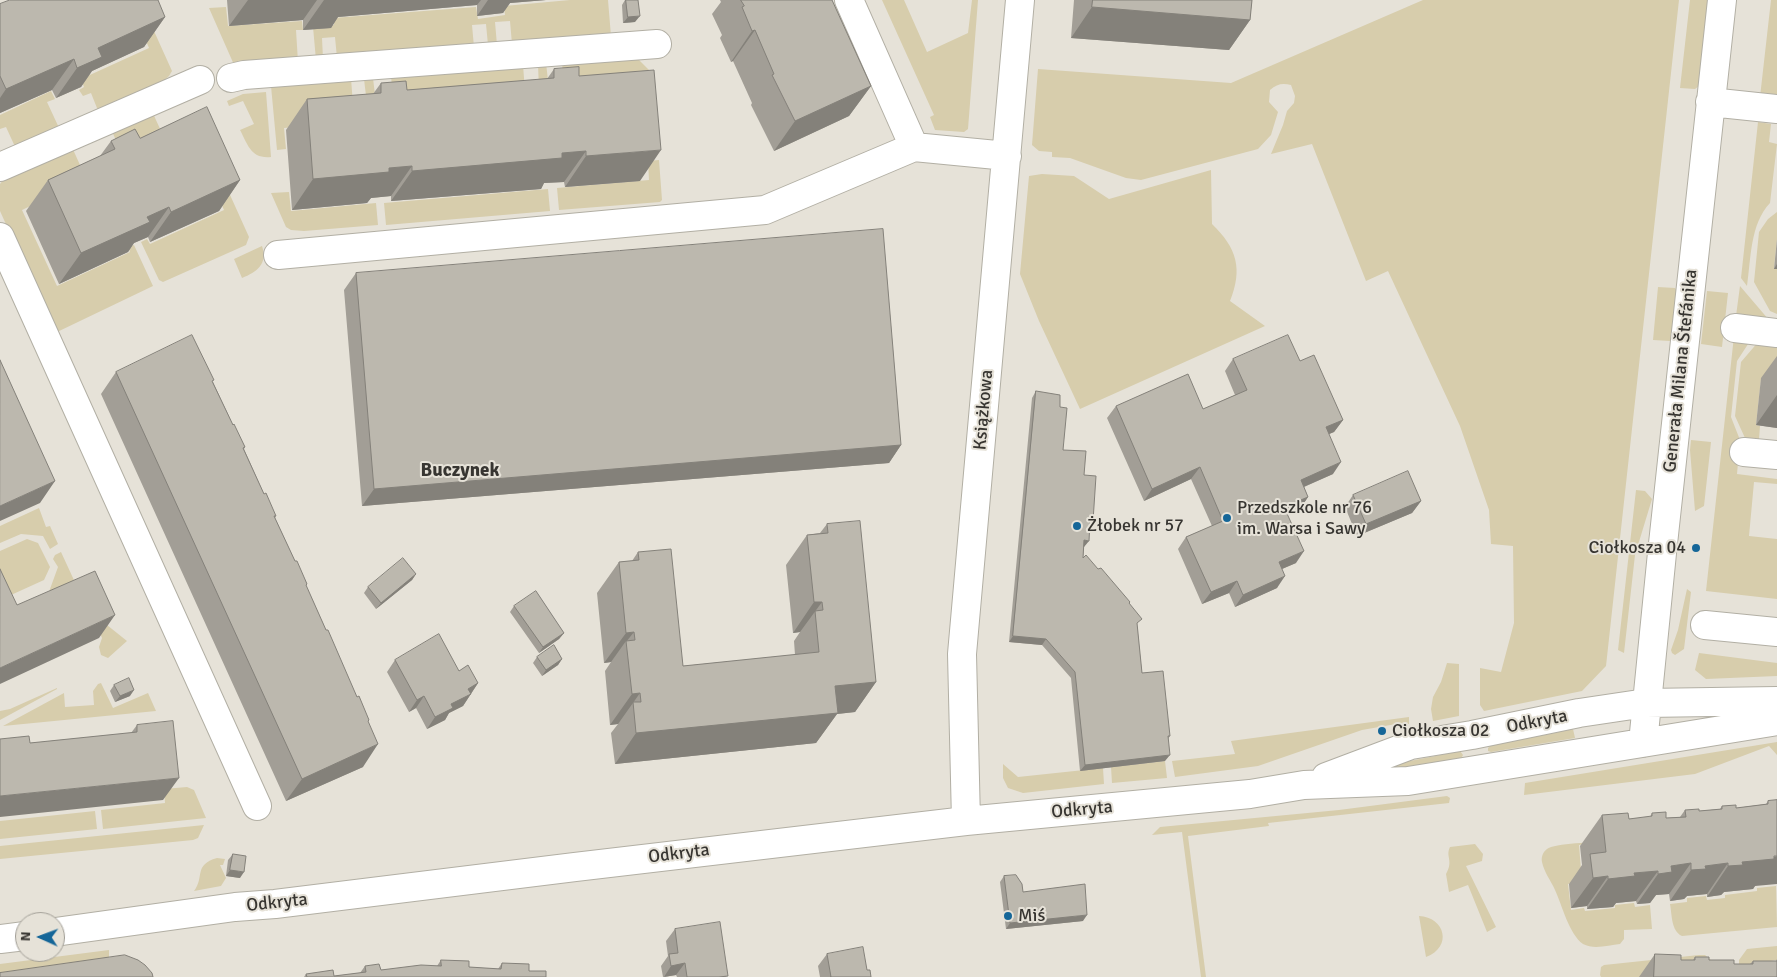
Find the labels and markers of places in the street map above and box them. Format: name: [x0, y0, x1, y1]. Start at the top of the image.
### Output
place label: Przedszkole nr 76 im. Warsa i Sawy: [1237, 497, 1372, 540]
marker: Przedszkole nr 76 im. Warsa i Sawy: [1221, 512, 1233, 524]
place label: Żłobek nr 57: [1087, 515, 1184, 537]
marker: Żłobek nr 57: [1071, 520, 1083, 532]
place label: Ciołkosza 04: [1588, 537, 1686, 559]
marker: Ciołkosza 04: [1690, 542, 1702, 554]
place label: Ciołkosza 02: [1392, 720, 1490, 742]
marker: Ciołkosza 02: [1376, 725, 1388, 737]
place label: Miś: [1018, 905, 1045, 927]
marker: Miś: [1002, 910, 1014, 922]

